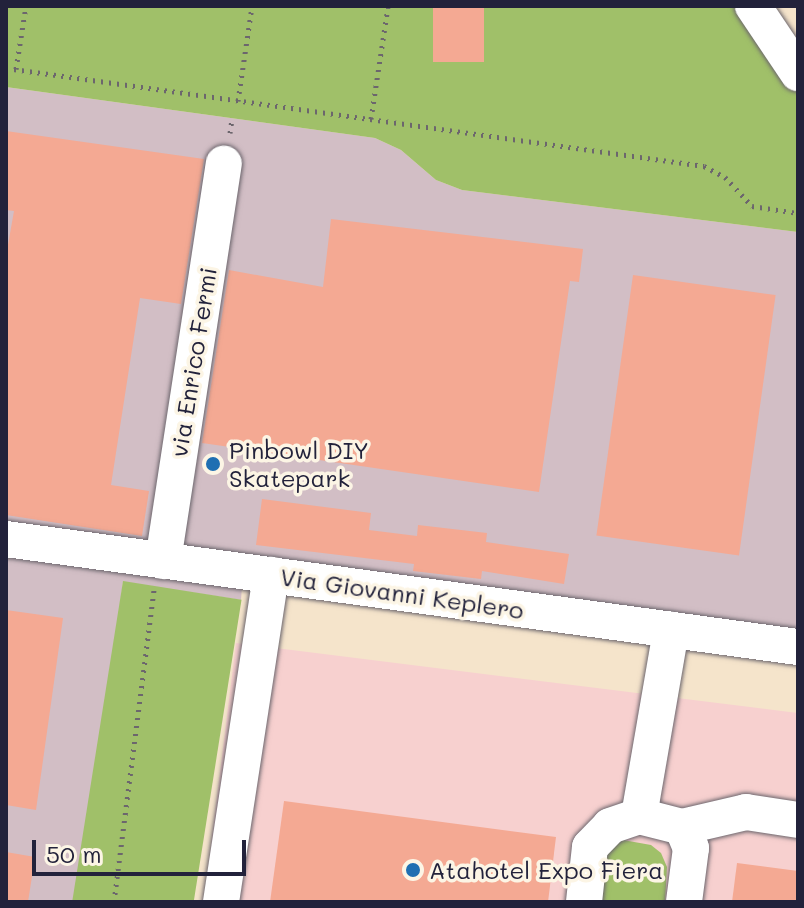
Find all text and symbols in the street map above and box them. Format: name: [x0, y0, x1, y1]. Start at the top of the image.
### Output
street label: via Enrico Fermi: [164, 265, 222, 459]
place label: Pinbowl DIY Skatepark: [229, 436, 369, 492]
marker: Pinbowl DIY Skatepark: [204, 455, 222, 473]
street label: Via Giovanni Keplero: [278, 562, 526, 624]
scale bar: [36, 824, 250, 874]
text: 50 m: [46, 838, 102, 869]
place label: Atahotel Expo Fiera: [429, 856, 663, 884]
marker: Atahotel Expo Fiera: [404, 861, 422, 879]

